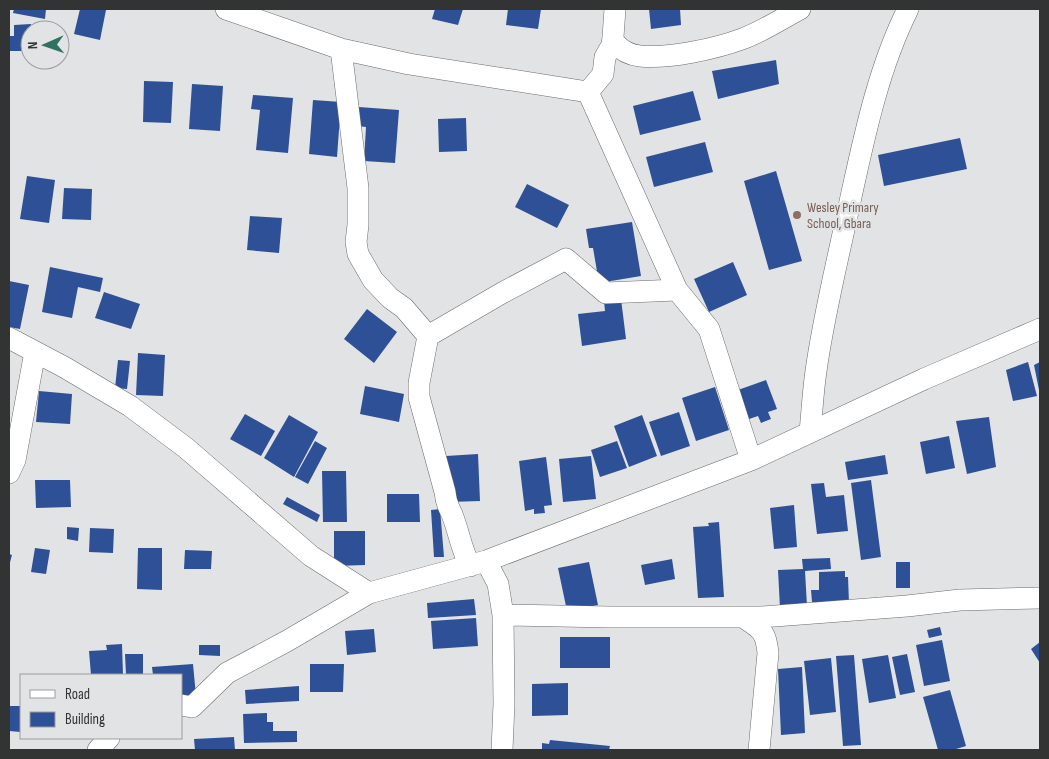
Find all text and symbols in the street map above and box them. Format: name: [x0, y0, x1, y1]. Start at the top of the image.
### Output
north arrow: [20, 20, 70, 70]
text: N: [24, 41, 41, 49]
place label: Wesley Primary School, Gbara: [807, 199, 879, 232]
marker: Wesley Primary School, Gbara: [791, 209, 803, 221]
legend: [20, 674, 182, 739]
text: Road: [65, 685, 90, 704]
text: Building: [65, 710, 105, 729]

